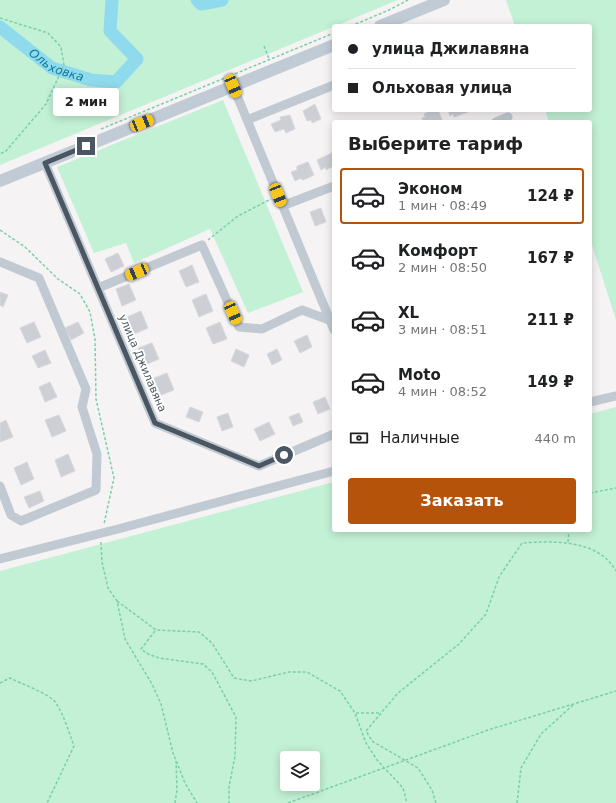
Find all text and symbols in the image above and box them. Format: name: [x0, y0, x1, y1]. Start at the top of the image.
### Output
text: улица Джилавяна: [372, 40, 529, 58]
water label: Ольховка: [26, 46, 86, 84]
car: [223, 73, 243, 99]
text: Ольховая улица: [372, 79, 512, 97]
callout: 2 мин: [53, 88, 119, 116]
text: 2 мин: [65, 94, 107, 109]
car: [129, 113, 155, 133]
text: Выберите тариф: [348, 133, 523, 154]
route end: [77, 137, 95, 155]
icon: car: [350, 178, 386, 214]
text: Эконом: [398, 180, 462, 198]
car: [268, 182, 288, 208]
text: 124 ₽: [527, 187, 574, 205]
text: 1 мин · 08:49: [398, 198, 487, 213]
icon: car: [350, 240, 386, 276]
text: Комфорт: [398, 242, 477, 260]
text: 167 ₽: [527, 249, 574, 267]
text: 2 мин · 08:50: [398, 260, 487, 275]
car: [124, 262, 150, 282]
car: [223, 300, 243, 326]
icon: car: [350, 302, 386, 338]
text: XL: [398, 304, 419, 322]
text: 211 ₽: [527, 311, 574, 329]
street label: улица Джилавяна: [116, 312, 169, 414]
text: 3 мин · 08:51: [398, 322, 487, 337]
icon: car: [350, 364, 386, 400]
text: Moto: [398, 366, 441, 384]
text: 149 ₽: [527, 373, 574, 391]
text: 4 мин · 08:52: [398, 384, 487, 399]
icon: cash: [348, 427, 370, 449]
text: Наличные: [380, 429, 460, 447]
text: 440 m: [534, 431, 576, 446]
route start: [275, 446, 293, 464]
button: Заказать: [348, 478, 576, 524]
map controls: [280, 751, 320, 791]
button: layers: [280, 751, 320, 791]

